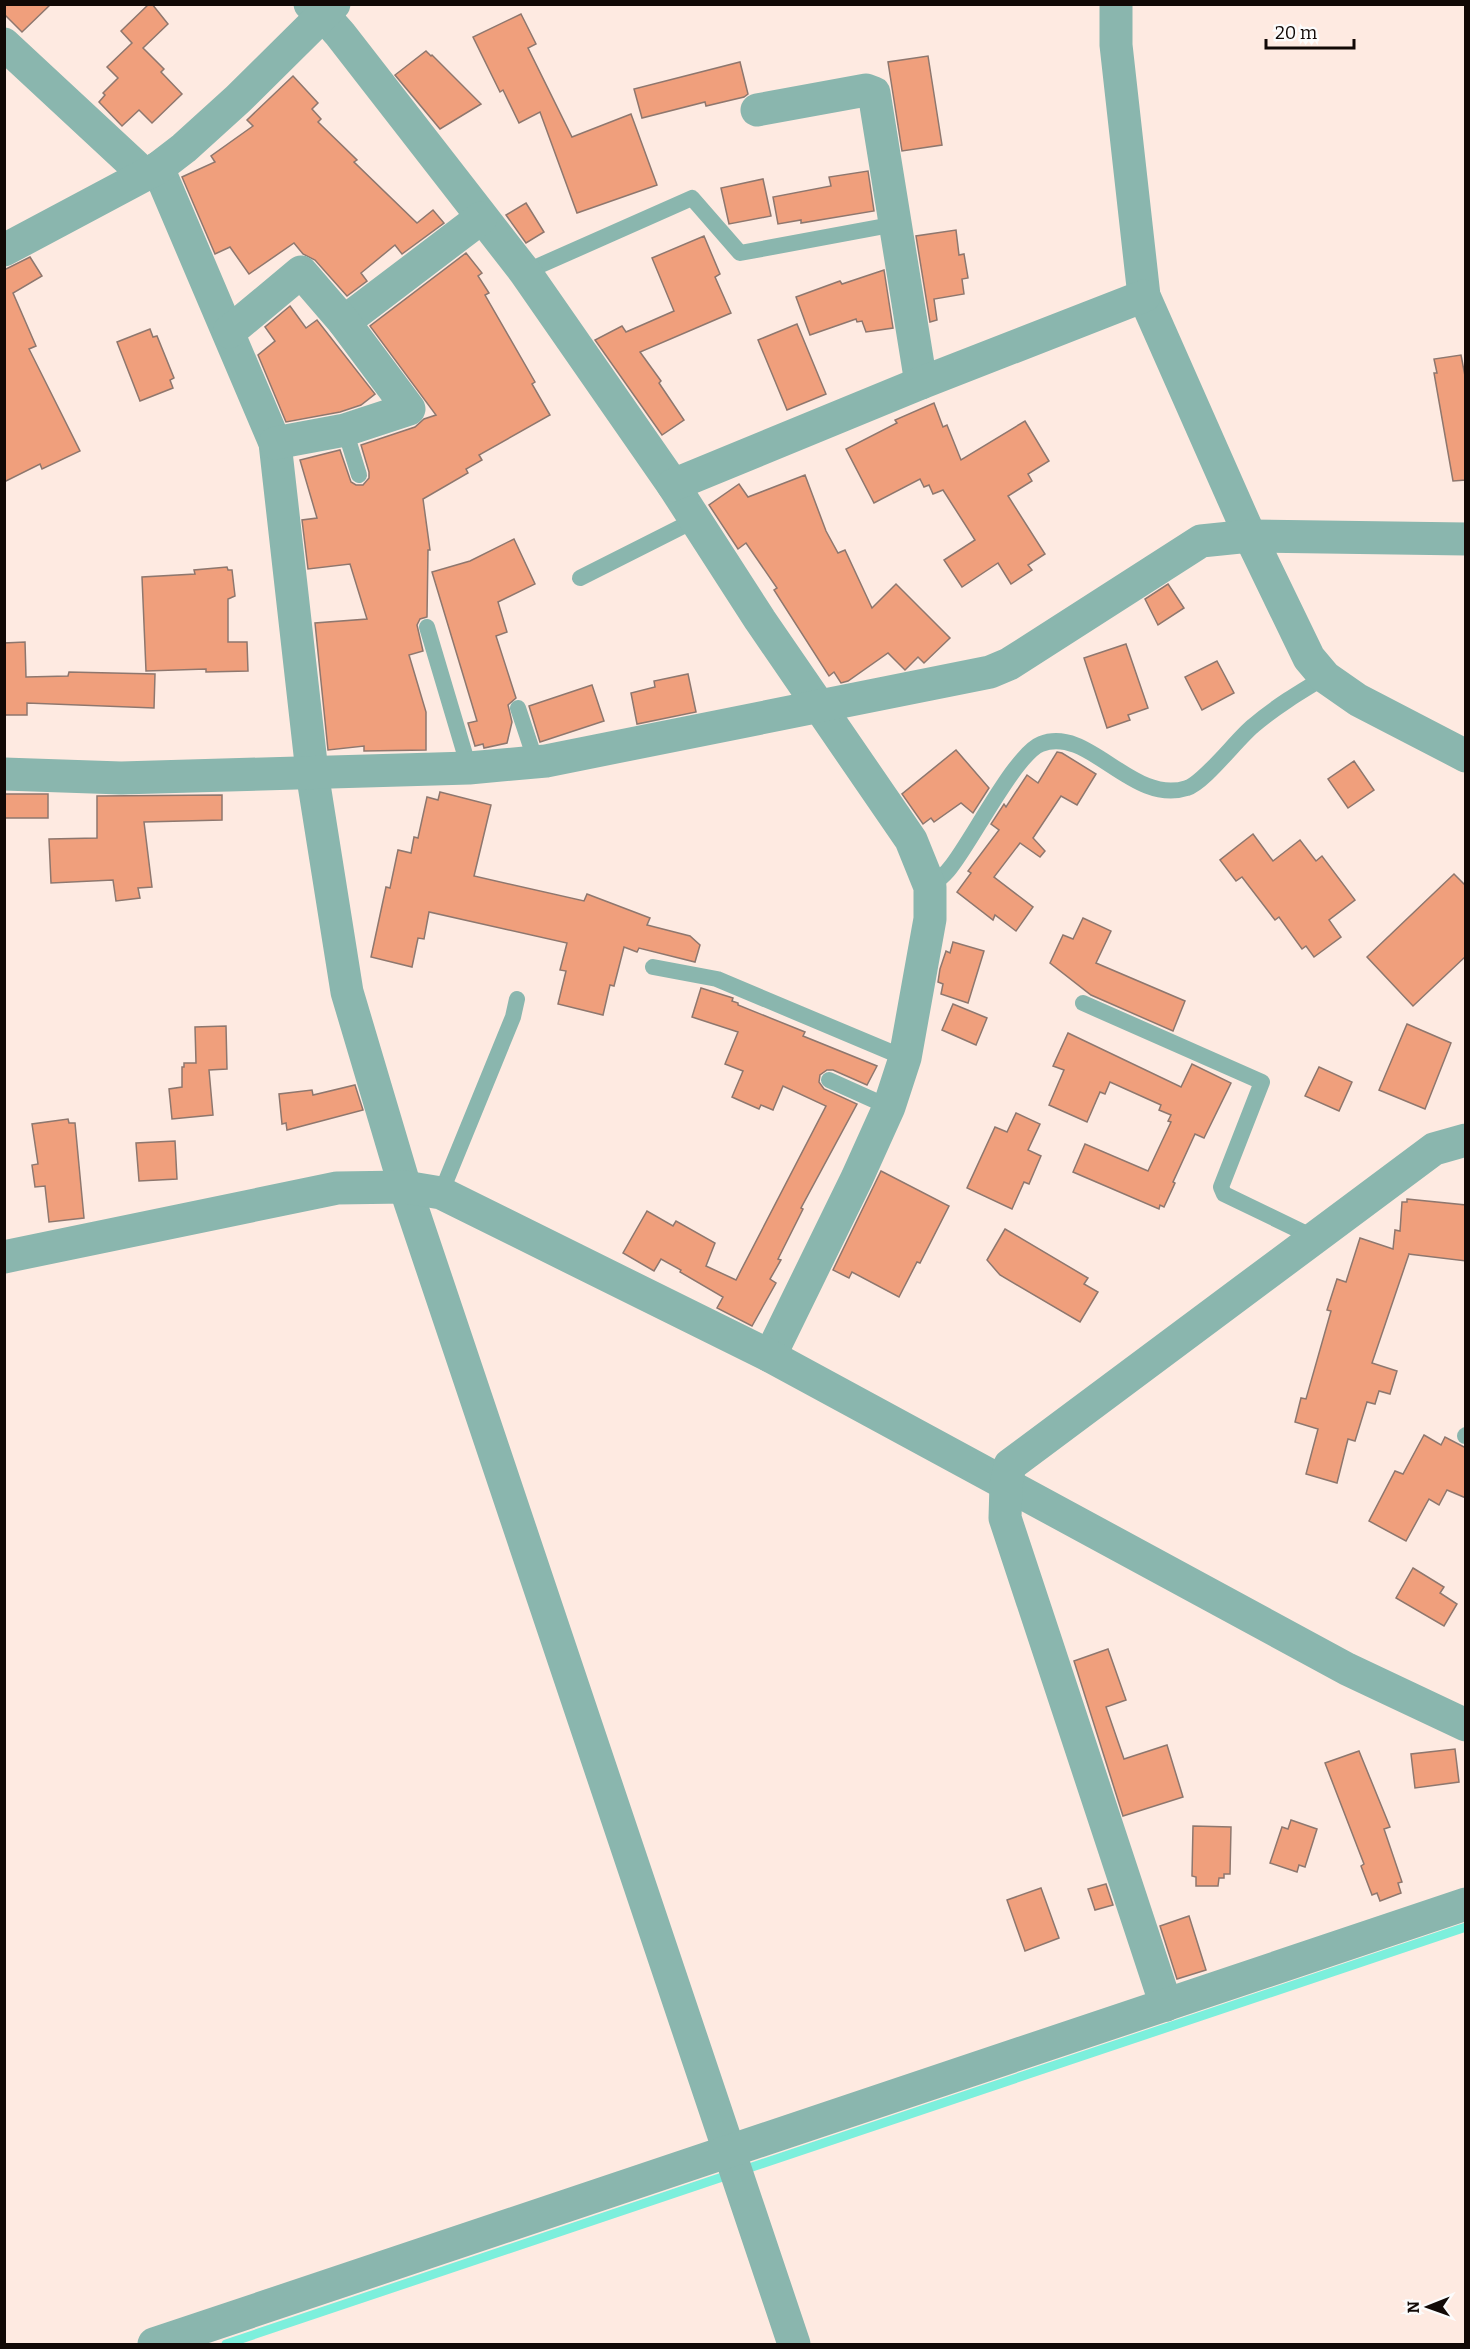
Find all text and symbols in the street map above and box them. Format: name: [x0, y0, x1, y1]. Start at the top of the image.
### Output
scale bar: [1266, 12, 1354, 50]
text: 20 m: [1275, 22, 1317, 44]
north arrow: [1398, 2277, 1458, 2337]
text: N: [1404, 2301, 1423, 2314]

